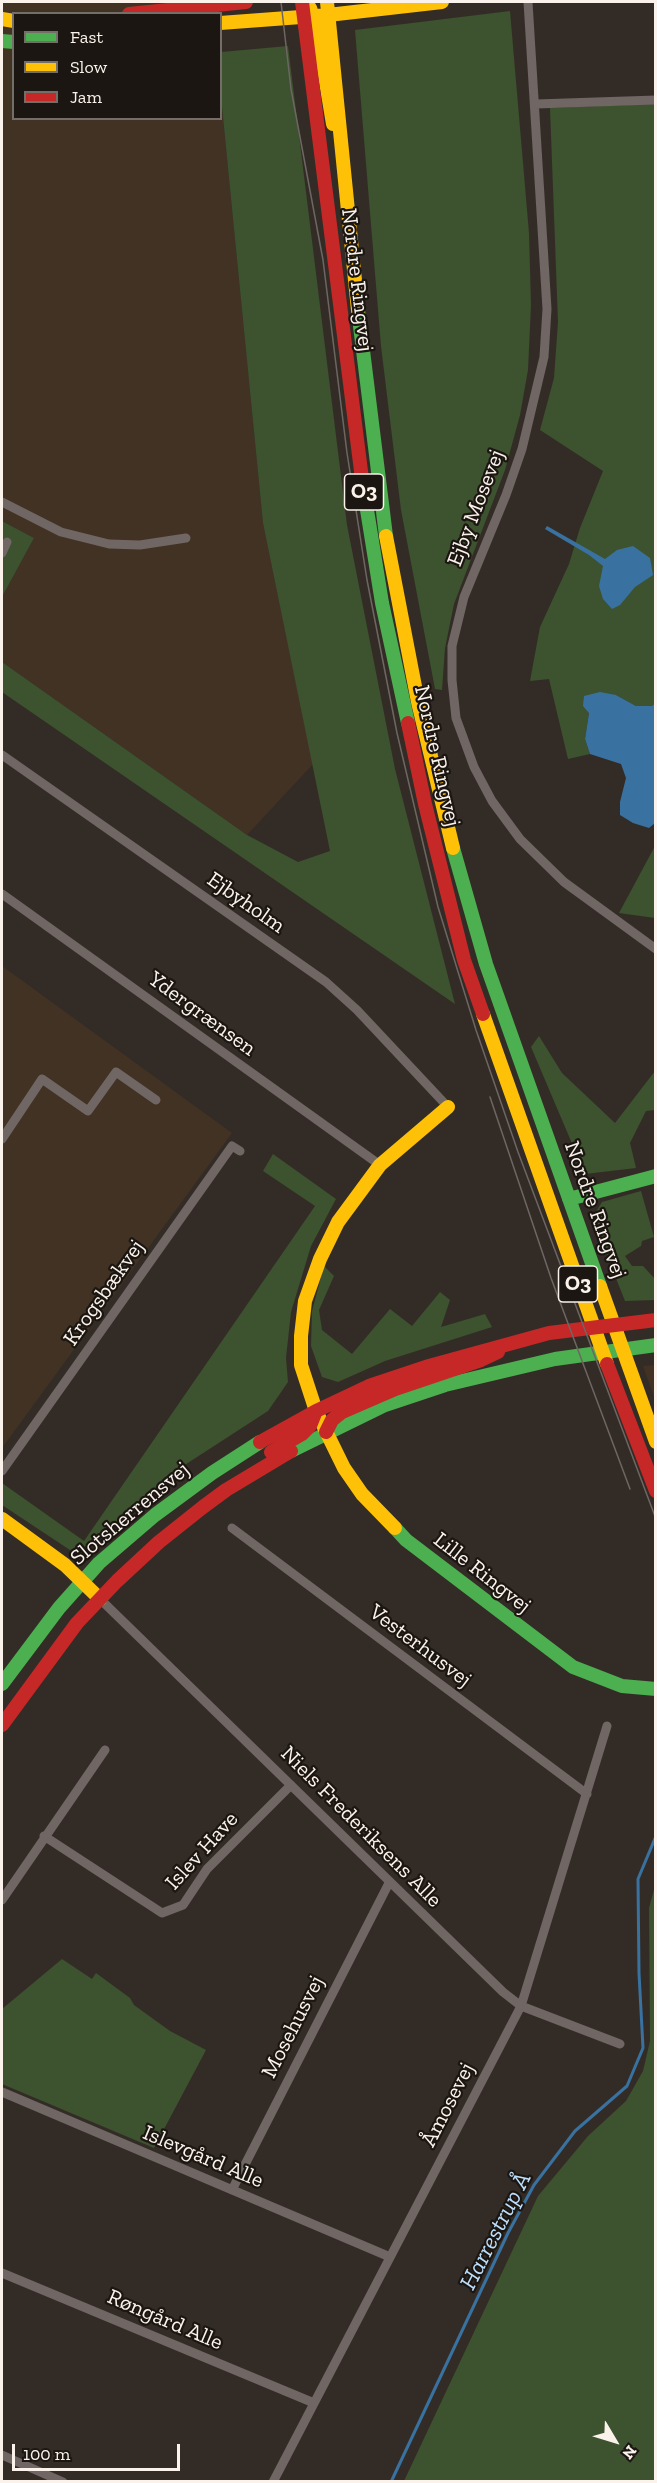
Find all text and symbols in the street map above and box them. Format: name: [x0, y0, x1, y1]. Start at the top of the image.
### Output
legend: [12, 12, 222, 120]
text: Fast: [70, 26, 103, 48]
text: Slow: [70, 56, 107, 78]
text: Jam: [70, 86, 102, 108]
street label: Nordre Ringvej: [335, 207, 379, 353]
street label: Ejby Mosevej: [442, 446, 510, 570]
road number: O3: [344, 474, 384, 510]
street label: Nordre Ringvej: [408, 683, 466, 829]
street label: Ejbyholm: [202, 867, 290, 939]
street label: Ydergrænsen: [143, 966, 261, 1062]
street label: Nordre Ringvej: [558, 1138, 632, 1282]
street label: Krogsbækvej: [58, 1235, 150, 1351]
road number: O3: [558, 1266, 598, 1302]
street label: Slotsherrensvej: [65, 1457, 195, 1571]
street label: Lille Ringvej: [428, 1527, 536, 1619]
street label: Vesterhusvej: [364, 1599, 476, 1693]
street label: Niels Frederiksens Alle: [275, 1741, 447, 1913]
street label: Islev Have: [160, 1806, 244, 1896]
street label: Mosehusvej: [256, 1971, 330, 2083]
street label: Åmosevej: [416, 2059, 480, 2151]
street label: Islevgård Alle: [139, 2120, 267, 2194]
water label: Harrestrup Å: [454, 2167, 538, 2295]
street label: Røngård Alle: [103, 2284, 227, 2356]
north arrow: [585, 2411, 645, 2471]
scale bar: [15, 2432, 183, 2470]
text: N: [618, 2442, 641, 2463]
text: 100 m: [23, 2443, 70, 2465]

